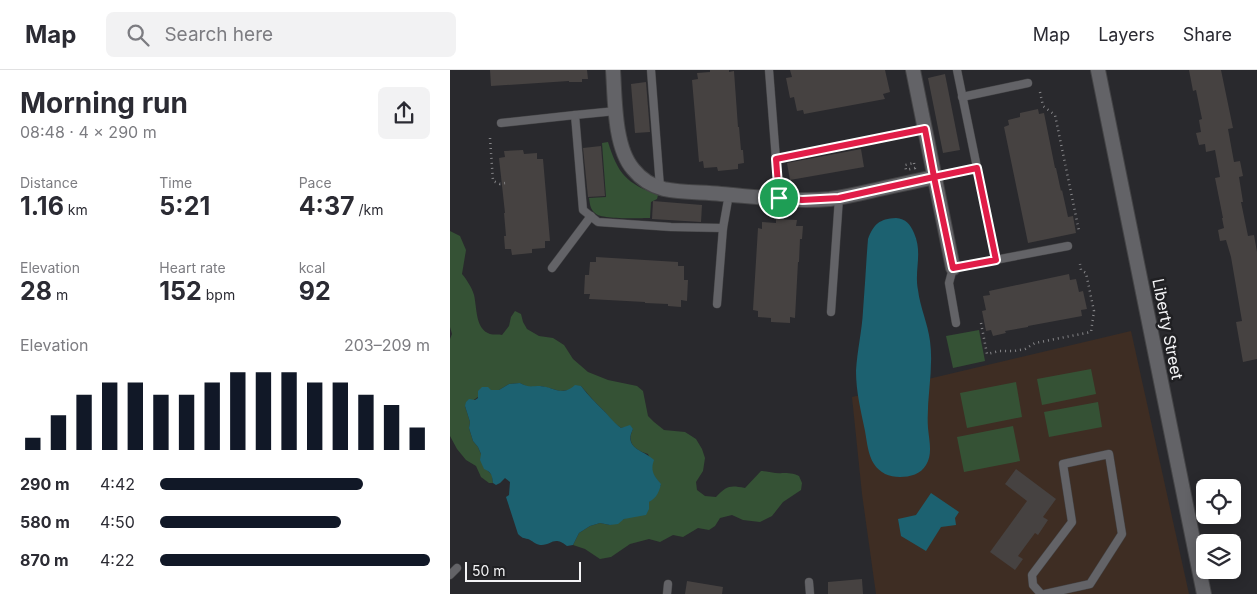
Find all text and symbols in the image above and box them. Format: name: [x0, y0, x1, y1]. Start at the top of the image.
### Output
search box: [106, 12, 456, 57]
text: Map: [25, 20, 76, 49]
icon: search: [124, 21, 152, 49]
text: Search here: [164, 23, 273, 46]
text: Map: [1033, 24, 1070, 45]
text: Layers: [1098, 24, 1155, 45]
text: Share: [1183, 24, 1232, 45]
text: Morning run: [20, 86, 188, 120]
button: share: [378, 87, 430, 139]
text: 08:48 · 4 × 290 m: [20, 122, 157, 142]
text: Distance: [20, 174, 78, 191]
text: Time: [159, 174, 192, 191]
text: Pace: [299, 174, 332, 191]
pin: [758, 177, 800, 219]
icon: arrive: [765, 184, 793, 212]
text: 1.16: [20, 191, 64, 221]
text: 5:21: [159, 191, 210, 221]
text: 4:37: [299, 191, 355, 221]
text: km: [64, 201, 88, 218]
text: /km: [355, 201, 384, 218]
text: Elevation: [20, 259, 80, 276]
text: Heart rate: [159, 259, 226, 276]
text: kcal: [299, 259, 325, 276]
text: 28: [20, 276, 52, 306]
text: 152: [159, 276, 202, 306]
text: 92: [299, 276, 331, 306]
street label: Liberty Street: [1148, 277, 1188, 381]
text: m: [52, 286, 68, 303]
text: bpm: [202, 286, 235, 303]
text: Elevation: [20, 335, 89, 355]
text: 203–209 m: [344, 335, 430, 355]
text: 290 m: [20, 474, 70, 494]
text: 4:42: [100, 474, 135, 494]
map controls: [1196, 479, 1241, 579]
button: locate: [1196, 479, 1241, 524]
text: 580 m: [20, 512, 70, 532]
text: 4:50: [100, 512, 135, 532]
button: layers: [1196, 534, 1241, 579]
text: 870 m: [20, 550, 69, 570]
text: 4:22: [100, 550, 134, 570]
scale bar: [465, 559, 581, 582]
text: 50 m: [472, 562, 506, 579]

